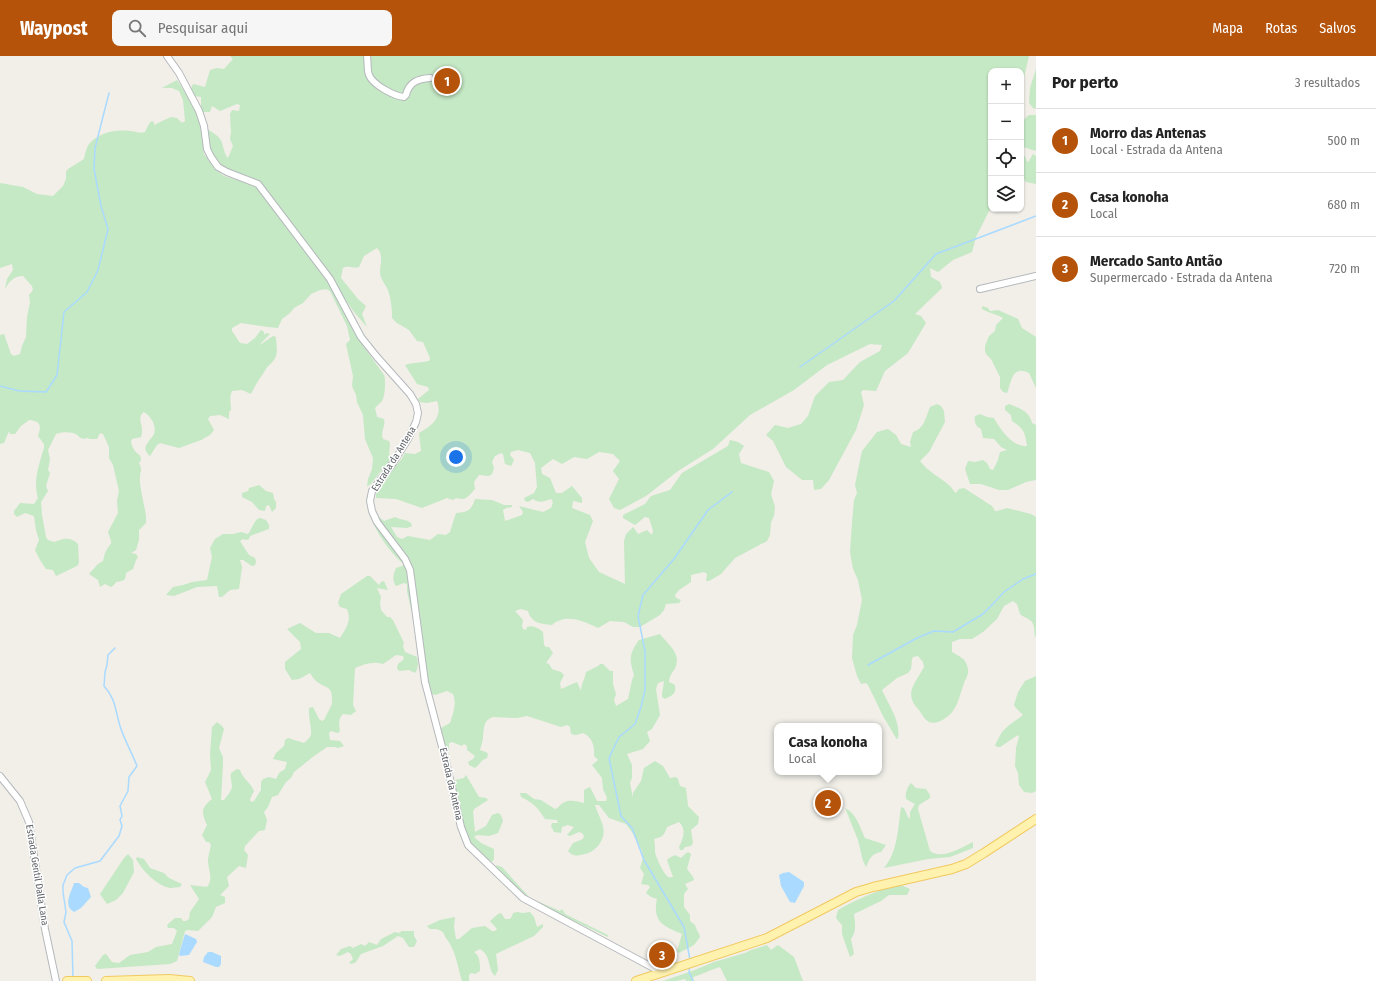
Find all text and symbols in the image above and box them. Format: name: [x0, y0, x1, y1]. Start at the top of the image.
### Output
search box: [112, 10, 392, 46]
text: Waypost: [20, 17, 88, 40]
icon: search: [126, 17, 148, 39]
text: Pesquisar aqui: [158, 19, 248, 37]
text: Mapa: [1212, 20, 1243, 37]
text: Rotas: [1265, 20, 1297, 37]
text: Salvos: [1319, 20, 1356, 37]
pin: 1: [434, 66, 460, 96]
map controls: [988, 68, 1024, 212]
button: +: [988, 68, 1024, 104]
text: Por perto: [1052, 72, 1118, 93]
text: 3 resultados: [1295, 75, 1360, 90]
button: −: [988, 104, 1024, 140]
text: Morro das Antenas: [1090, 124, 1206, 142]
text: 1: [1062, 133, 1068, 148]
text: 500 m: [1327, 133, 1360, 148]
button: locate: [988, 140, 1024, 176]
text: Local · Estrada da Antena: [1090, 142, 1223, 157]
button: layers: [988, 176, 1024, 212]
text: Casa konoha: [1090, 188, 1169, 206]
text: 2: [1062, 197, 1068, 212]
text: 680 m: [1327, 197, 1360, 212]
text: Local: [1090, 206, 1117, 221]
text: Mercado Santo Antão: [1090, 252, 1222, 270]
text: 3: [1062, 261, 1068, 276]
text: 720 m: [1329, 261, 1360, 276]
text: Supermercado · Estrada da Antena: [1090, 270, 1273, 285]
street label: Estrada da Antena: [369, 424, 419, 494]
your location: [446, 447, 466, 467]
popup: [774, 723, 882, 775]
text: Casa konoha: [789, 733, 867, 751]
street label: Estrada da Antena: [437, 746, 465, 822]
text: Local: [789, 751, 816, 766]
pin: 2: [815, 788, 841, 818]
street label: Estrada Gentil Dalla Lana: [23, 824, 51, 926]
pin: 3: [649, 940, 675, 970]

